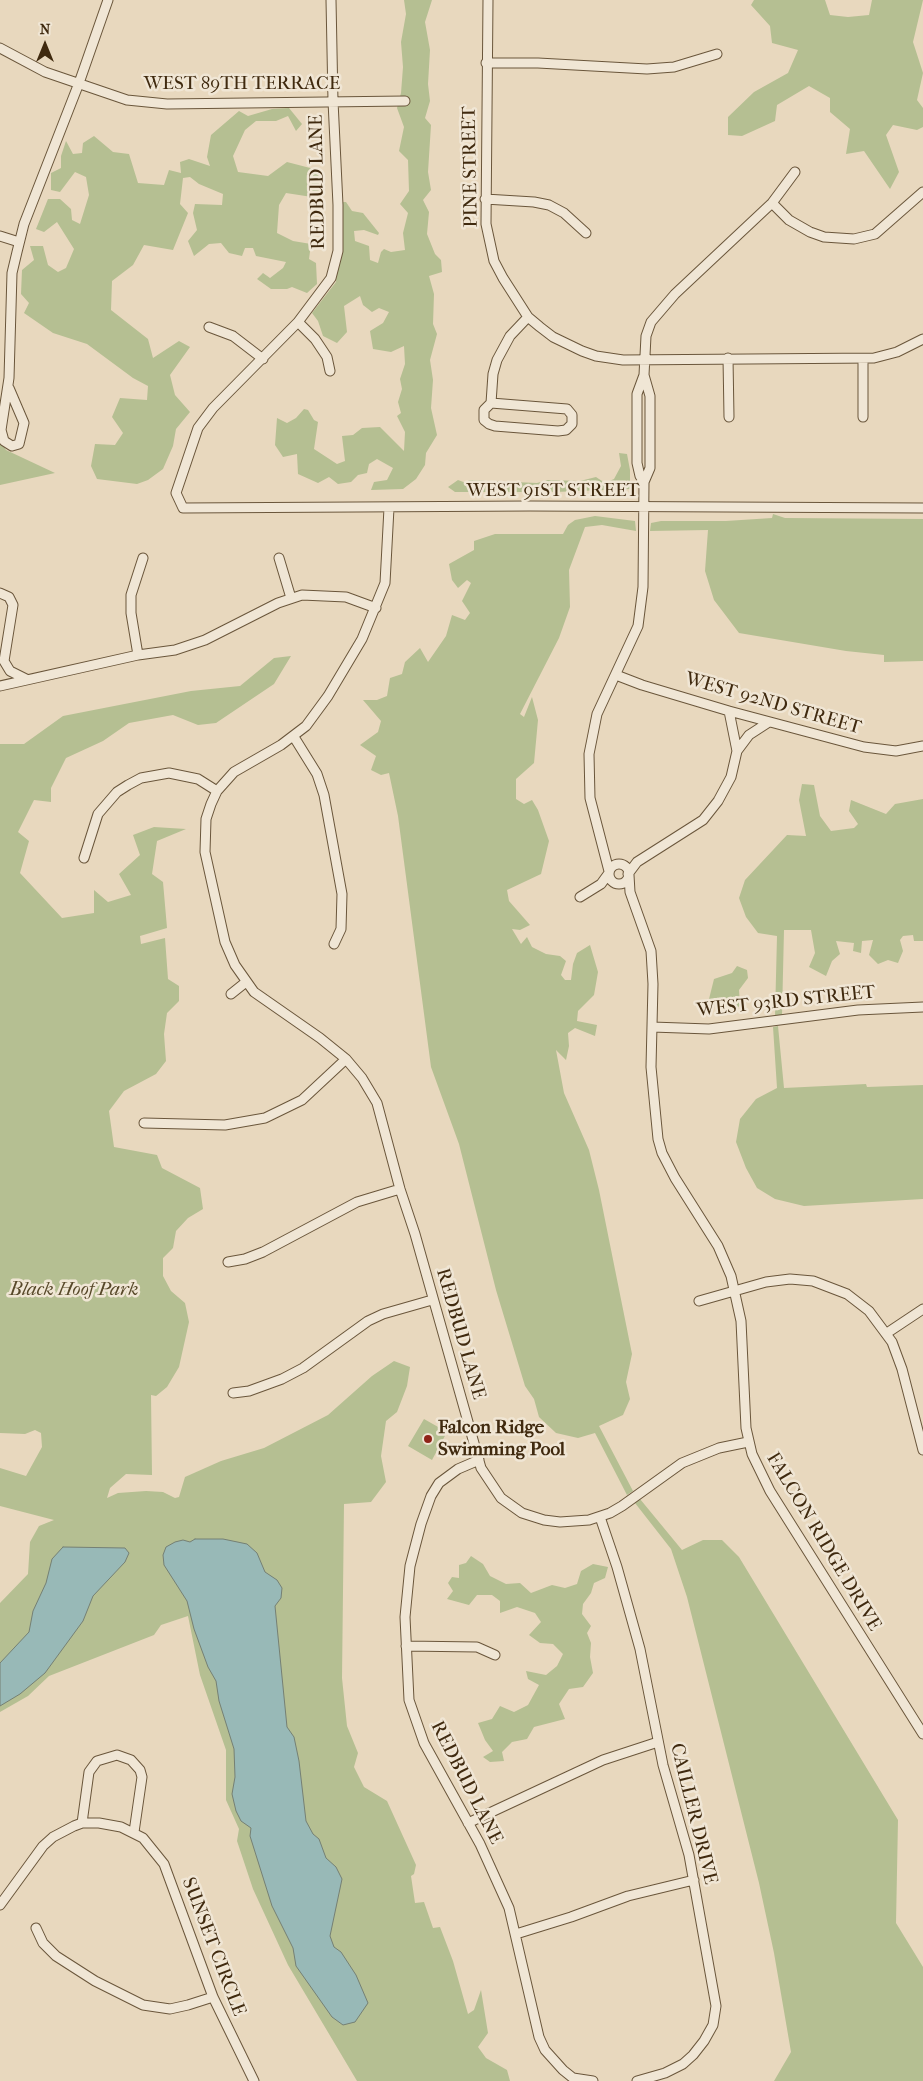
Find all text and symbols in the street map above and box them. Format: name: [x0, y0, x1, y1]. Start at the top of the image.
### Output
north arrow: [20, 20, 70, 70]
text: N: [40, 21, 50, 38]
street label: WEST 89TH TERRACE: [144, 73, 340, 95]
street label: PINE STREET: [459, 106, 483, 228]
street label: REDBUD LANE: [305, 114, 331, 250]
street label: WEST 91ST STREET: [467, 480, 639, 502]
street label: WEST 92ND STREET: [682, 668, 864, 740]
street label: WEST 93RD STREET: [696, 981, 876, 1023]
street label: REDBUD LANE: [430, 1266, 490, 1402]
park label: Black Hoof Park: [10, 1279, 138, 1301]
place label: Falcon Ridge Swimming Pool: [438, 1417, 565, 1461]
marker: Falcon Ridge Swimming Pool: [422, 1433, 434, 1445]
street label: FALCON RIDGE DRIVE: [761, 1449, 885, 1635]
street label: REDBUD LANE: [425, 1718, 507, 1848]
street label: CAILLER DRIVE: [664, 1741, 722, 1887]
street label: SUNSET CIRCLE: [176, 1875, 250, 2019]

